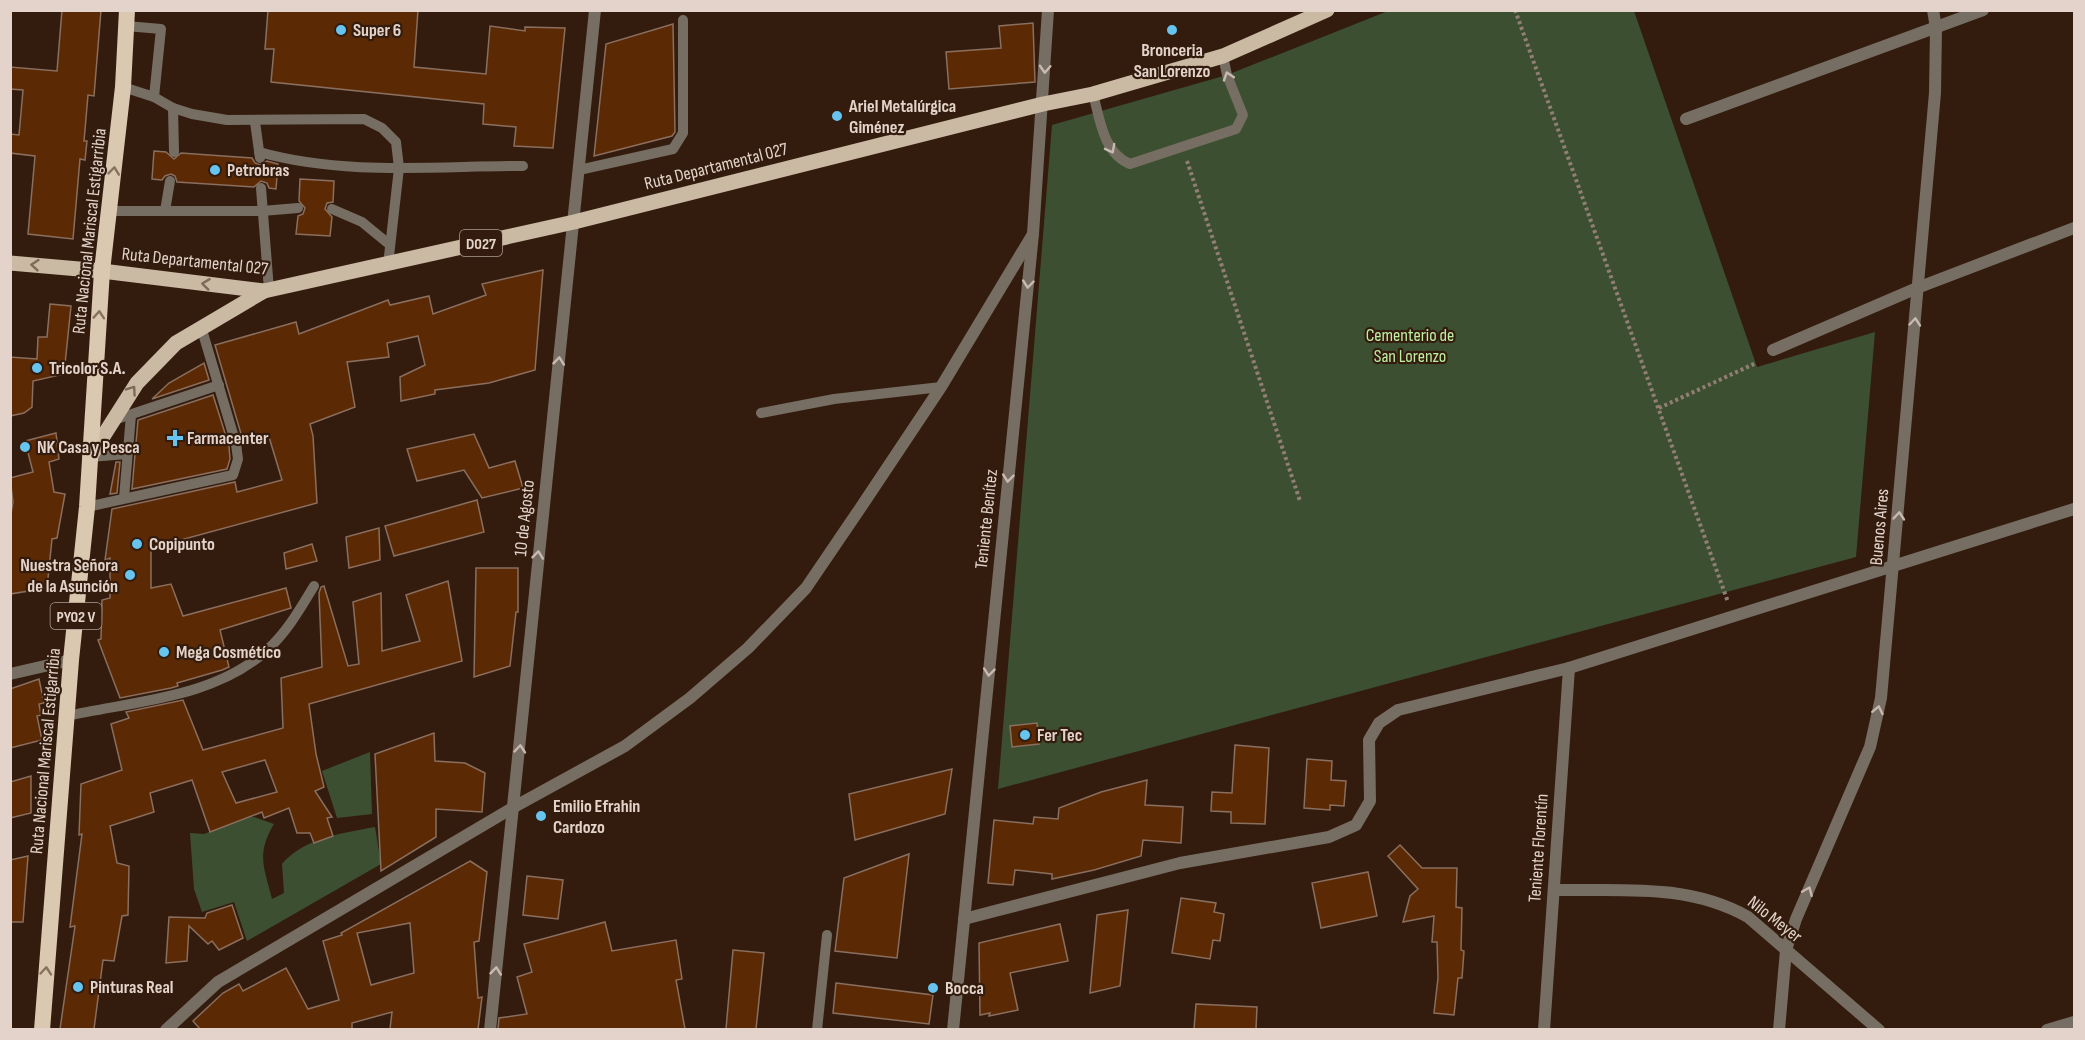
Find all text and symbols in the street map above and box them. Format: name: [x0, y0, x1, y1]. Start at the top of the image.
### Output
place label: Super 6: [353, 20, 401, 41]
marker: Super 6: [334, 23, 348, 37]
marker: Bronceria San Lorenzo: [1165, 23, 1179, 37]
place label: Bronceria San Lorenzo: [1134, 40, 1210, 82]
one-way arrow: [1038, 64, 1051, 73]
one-way arrow: [1223, 71, 1235, 82]
place label: Ariel Metalúrgica Giménez: [848, 96, 956, 138]
marker: Ariel Metalúrgica Giménez: [830, 109, 844, 123]
street label: Ruta Nacional Mariscal Estigarribia: [68, 127, 111, 335]
street label: Ruta Departamental 027: [642, 138, 791, 194]
one-way arrow: [1104, 143, 1116, 154]
place label: Petrobras: [227, 160, 289, 181]
marker: Petrobras: [208, 163, 222, 177]
one-way arrow: [107, 167, 119, 176]
road number: D027: [460, 230, 502, 256]
street label: Ruta Departamental 027: [121, 243, 270, 280]
one-way arrow: [31, 259, 40, 272]
one-way arrow: [201, 278, 211, 291]
one-way arrow: [1022, 280, 1035, 289]
one-way arrow: [93, 311, 106, 320]
one-way arrow: [1908, 317, 1921, 326]
park label: Cementerio de San Lorenzo: [1366, 325, 1454, 367]
one-way arrow: [552, 356, 565, 365]
place label: Tricolor S.A.: [49, 358, 126, 379]
marker: Tricolor S.A.: [30, 361, 44, 375]
one-way arrow: [125, 386, 136, 397]
place label: Farmacenter: [187, 428, 269, 449]
marker: Farmacenter: [168, 431, 182, 445]
place label: NK Casa y Pesca: [37, 437, 140, 458]
marker: NK Casa y Pesca: [18, 440, 32, 454]
street label: Teniente Benítez: [971, 468, 1002, 570]
one-way arrow: [1002, 474, 1015, 483]
street label: 10 de Agosto: [510, 479, 539, 557]
street label: Buenos Aires: [1866, 488, 1893, 566]
one-way arrow: [1892, 512, 1905, 521]
place label: Copipunto: [149, 534, 215, 555]
marker: Copipunto: [130, 537, 144, 551]
one-way arrow: [531, 550, 544, 559]
place label: Nuestra Señora de la Asunción: [20, 555, 118, 597]
marker: Nuestra Señora de la Asunción: [123, 568, 137, 582]
road number: PY02 V: [50, 603, 101, 629]
place label: Mega Cosmétíco: [176, 642, 281, 663]
marker: Mega Cosmétíco: [157, 645, 171, 659]
street label: Ruta Nacional Mariscal Estigarribia: [26, 647, 65, 855]
one-way arrow: [983, 668, 996, 677]
one-way arrow: [1871, 705, 1884, 715]
place label: Fer Tec: [1037, 725, 1082, 746]
marker: Fer Tec: [1018, 728, 1032, 742]
one-way arrow: [513, 744, 526, 753]
street label: Teniente Florentín: [1524, 793, 1553, 903]
place label: Emilio Efrahin Cardozo: [553, 796, 640, 838]
marker: Emilio Efrahin Cardozo: [534, 809, 548, 823]
one-way arrow: [1801, 887, 1813, 898]
street label: Nilo Meyer: [1743, 892, 1806, 947]
one-way arrow: [39, 967, 52, 976]
one-way arrow: [489, 967, 502, 976]
place label: Pinturas Real: [90, 977, 173, 998]
place label: Bocca: [945, 978, 984, 999]
marker: Pinturas Real: [71, 980, 85, 994]
marker: Bocca: [926, 981, 940, 995]

